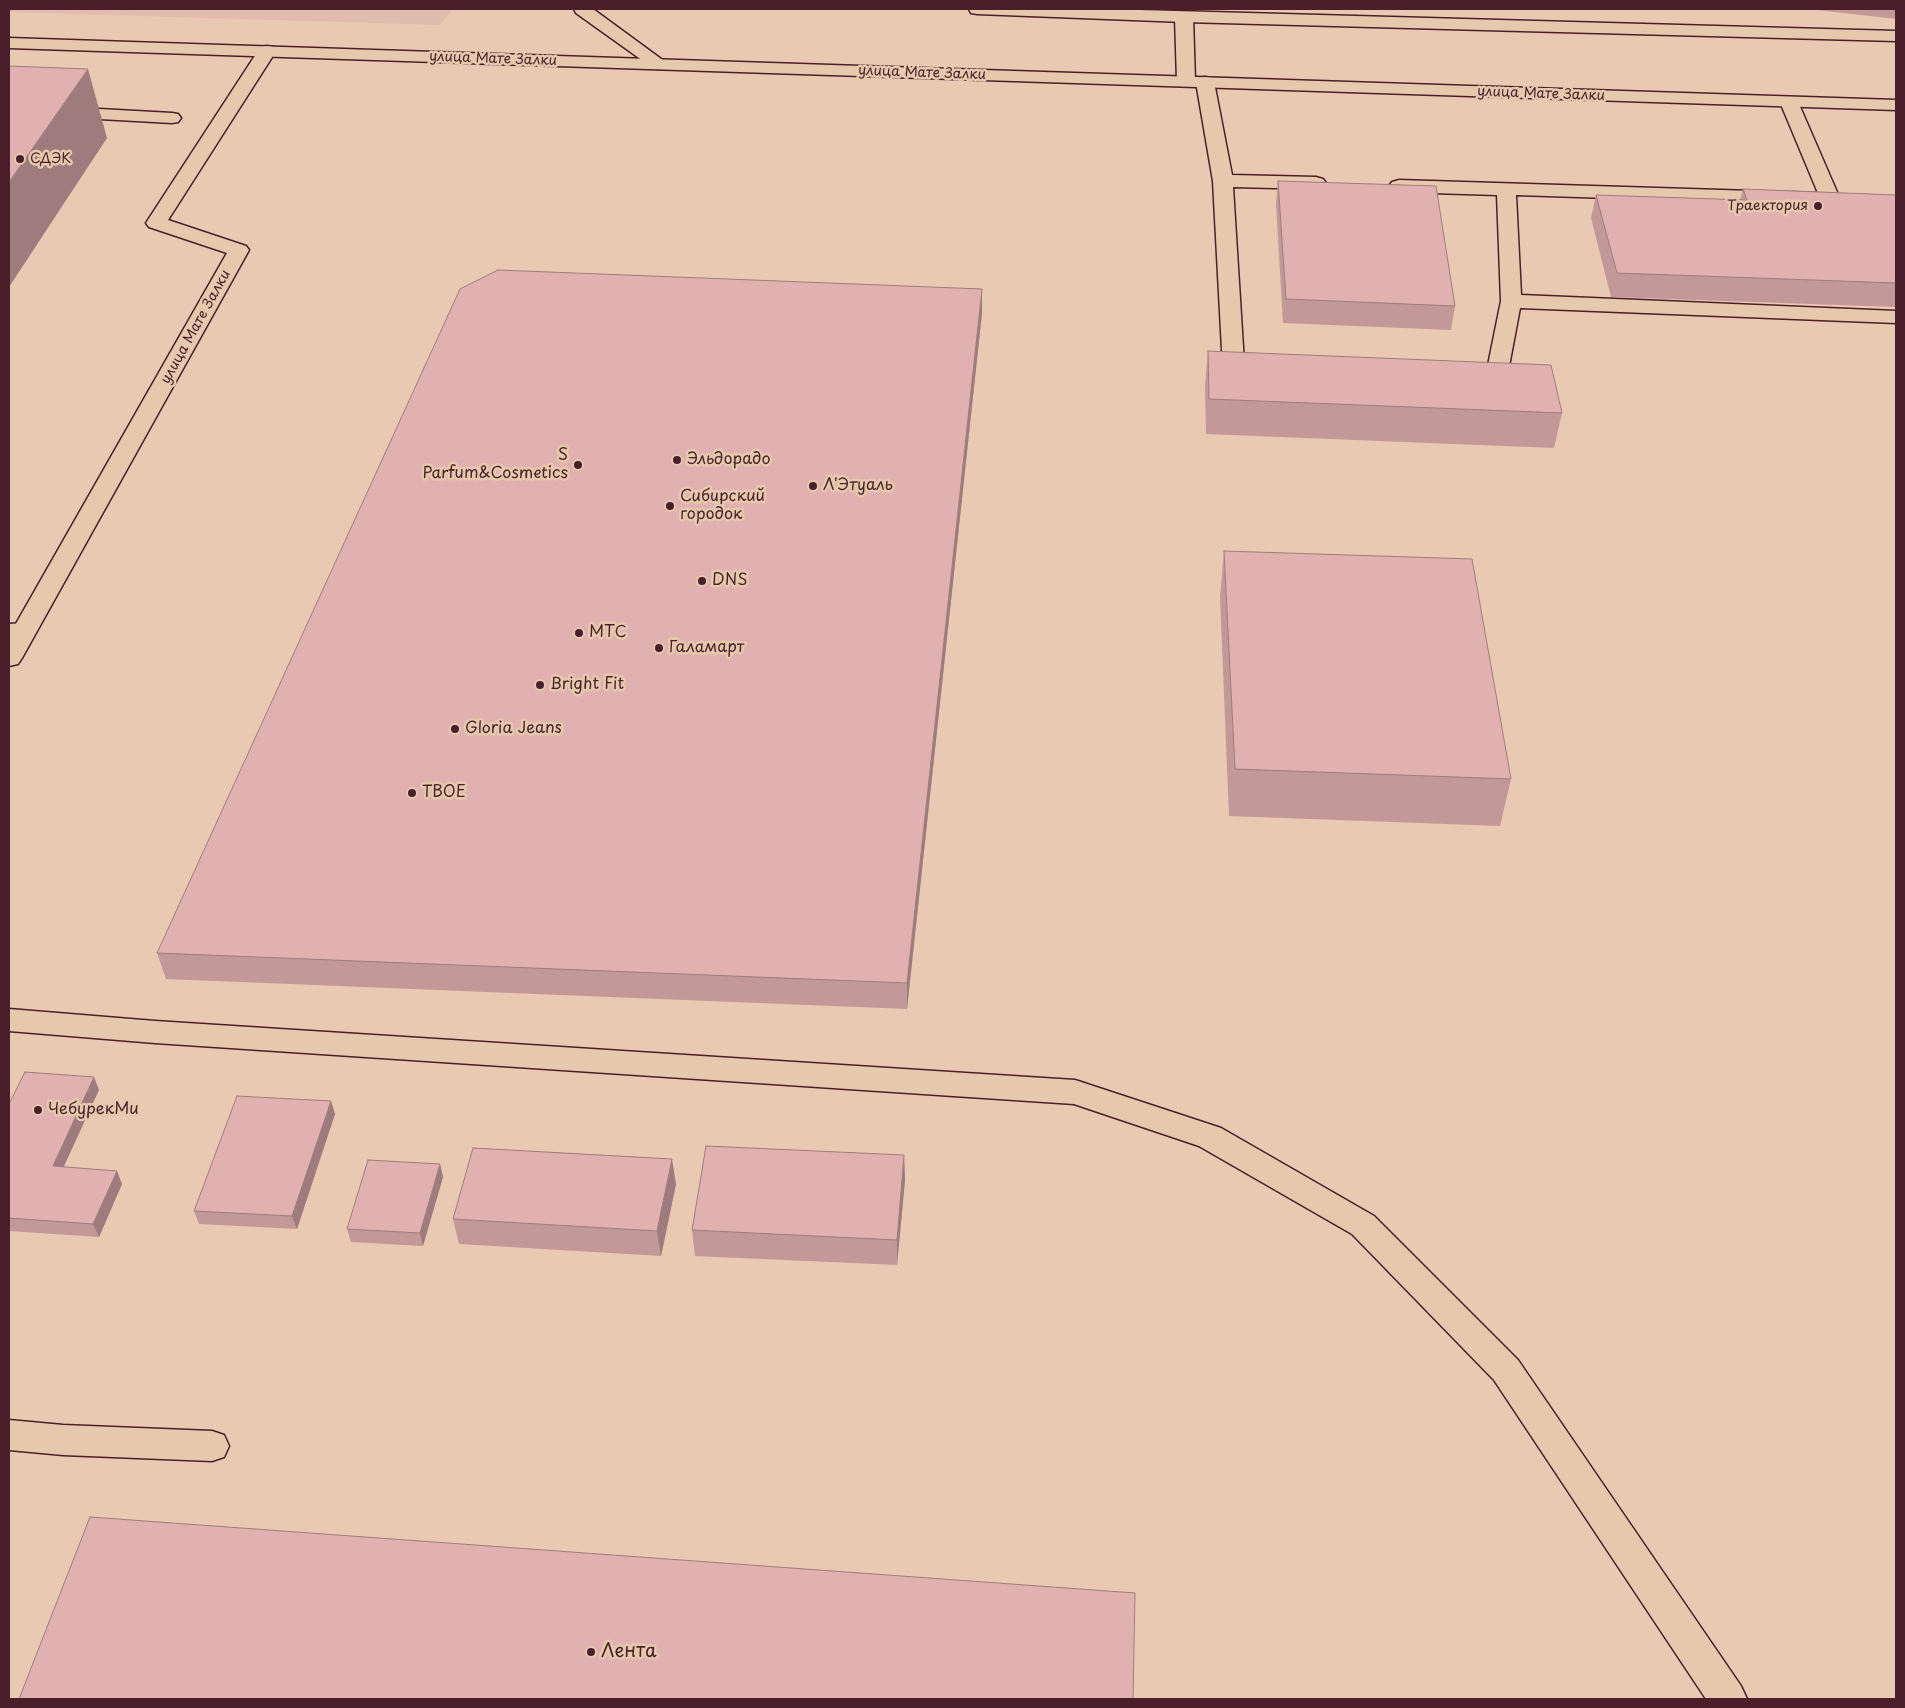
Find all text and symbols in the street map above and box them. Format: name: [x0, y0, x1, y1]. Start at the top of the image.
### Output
street label: улица Мате Залки: [429, 48, 557, 70]
street label: улица Мате Залки: [858, 62, 986, 84]
street label: улица Мате Залки: [1477, 83, 1605, 105]
place label: СДЭК: [30, 151, 71, 167]
marker: СДЭК: [14, 153, 26, 165]
place label: Траектория: [1727, 198, 1808, 214]
marker: Траектория: [1812, 200, 1824, 212]
street label: улица Мате Залки: [158, 267, 234, 387]
place label: S Parfum&Cosmetics: [422, 446, 568, 484]
place label: Эльдорадо: [687, 450, 771, 470]
marker: Эльдорадо: [671, 454, 683, 466]
marker: S Parfum&Cosmetics: [572, 459, 584, 471]
place label: Л'Этуаль: [823, 476, 893, 496]
marker: Л'Этуаль: [807, 480, 819, 492]
place label: Сибирский городок: [680, 487, 765, 525]
marker: Сибирский городок: [664, 500, 676, 512]
place label: DNS: [712, 571, 747, 591]
marker: DNS: [696, 575, 708, 587]
place label: МТС: [589, 623, 627, 643]
marker: МТС: [573, 627, 585, 639]
place label: Галамарт: [669, 638, 744, 658]
marker: Галамарт: [653, 642, 665, 654]
place label: Bright Fit: [550, 675, 624, 695]
marker: Bright Fit: [534, 679, 546, 691]
place label: Gloria Jeans: [465, 719, 562, 739]
marker: Gloria Jeans: [449, 723, 461, 735]
place label: ТВОЕ: [422, 783, 466, 803]
marker: ТВОЕ: [406, 787, 418, 799]
place label: ЧебурекМи: [48, 1100, 139, 1120]
marker: ЧебурекМи: [32, 1104, 44, 1116]
place label: Лента: [601, 1641, 657, 1663]
marker: Лента: [585, 1646, 597, 1658]

